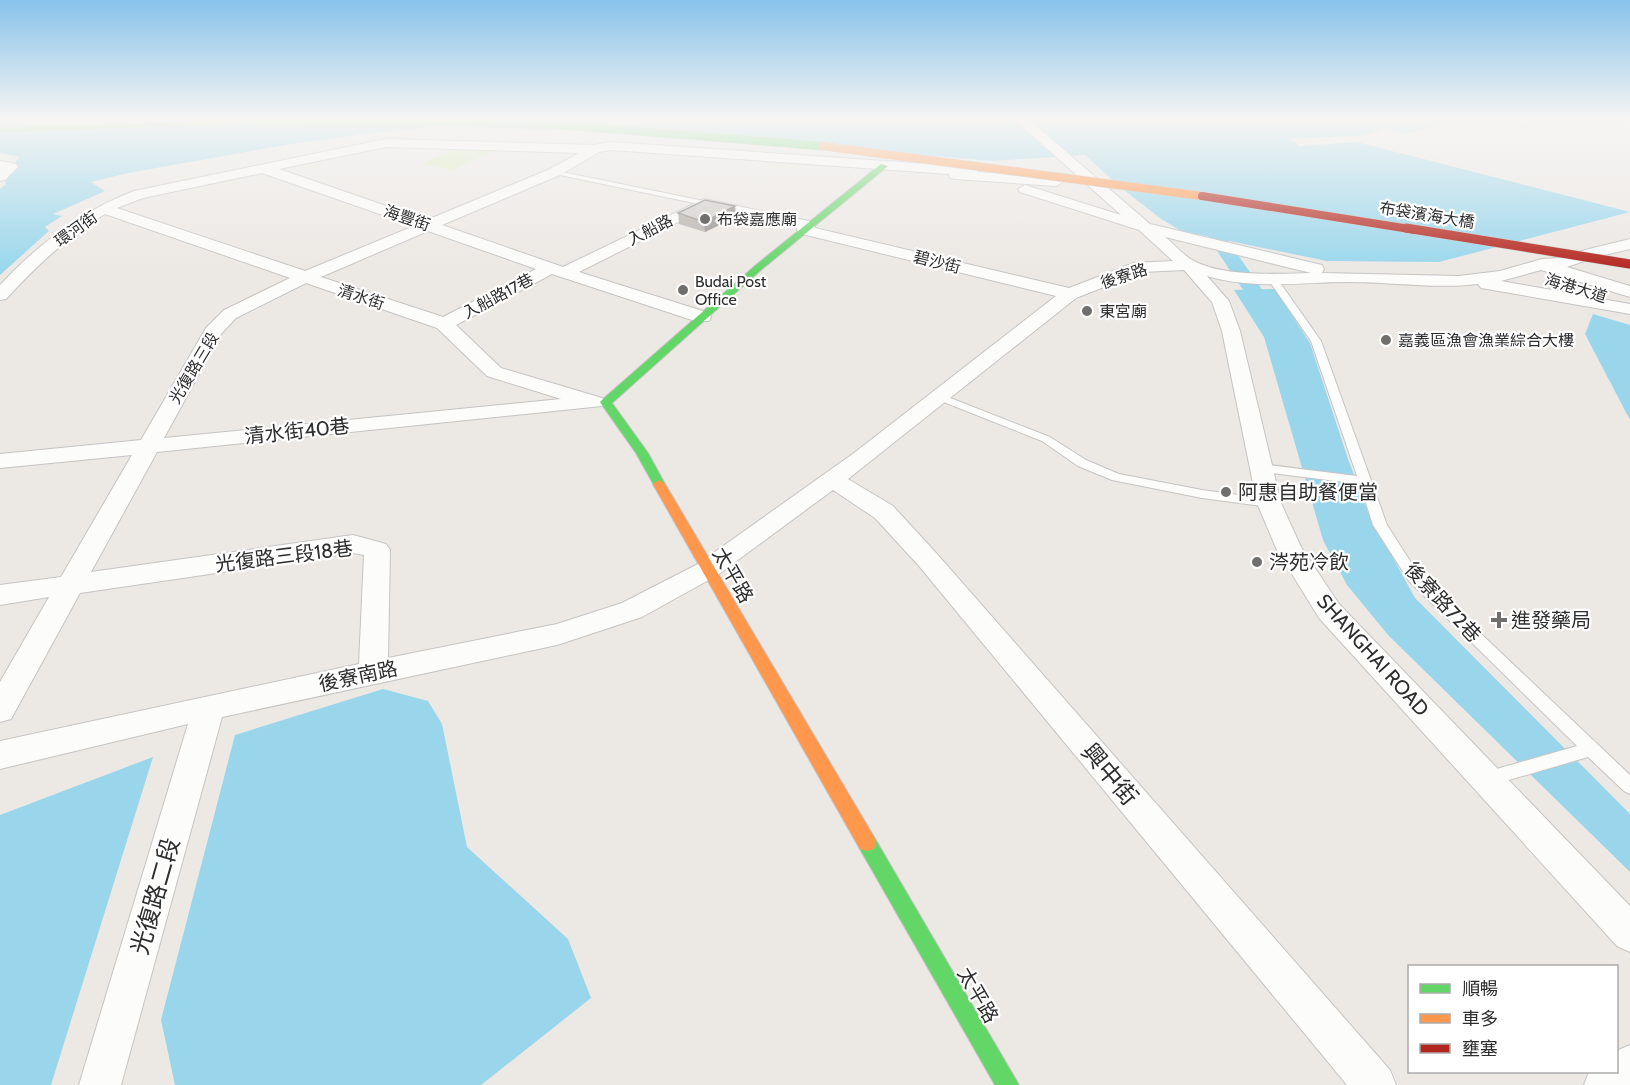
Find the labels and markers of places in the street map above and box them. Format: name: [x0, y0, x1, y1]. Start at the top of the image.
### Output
place label: 布袋嘉應廟: [717, 210, 797, 229]
marker: 布袋嘉應廟: [698, 212, 712, 226]
place label: Budai Post Office: [695, 272, 767, 309]
marker: Budai Post Office: [676, 283, 690, 297]
place label: 東宮廟: [1099, 302, 1147, 321]
marker: 東宮廟: [1080, 304, 1094, 318]
place label: 嘉義區漁會漁業綜合大樓: [1398, 331, 1574, 350]
marker: 嘉義區漁會漁業綜合大樓: [1379, 333, 1393, 347]
place label: 阿惠自助餐便當: [1238, 480, 1378, 504]
marker: 阿惠自助餐便當: [1219, 485, 1233, 499]
place label: 涔苑冷飲: [1269, 550, 1349, 574]
marker: 涔苑冷飲: [1250, 555, 1264, 569]
place label: 進發藥局: [1511, 608, 1591, 632]
marker: 進發藥局: [1492, 613, 1506, 627]

